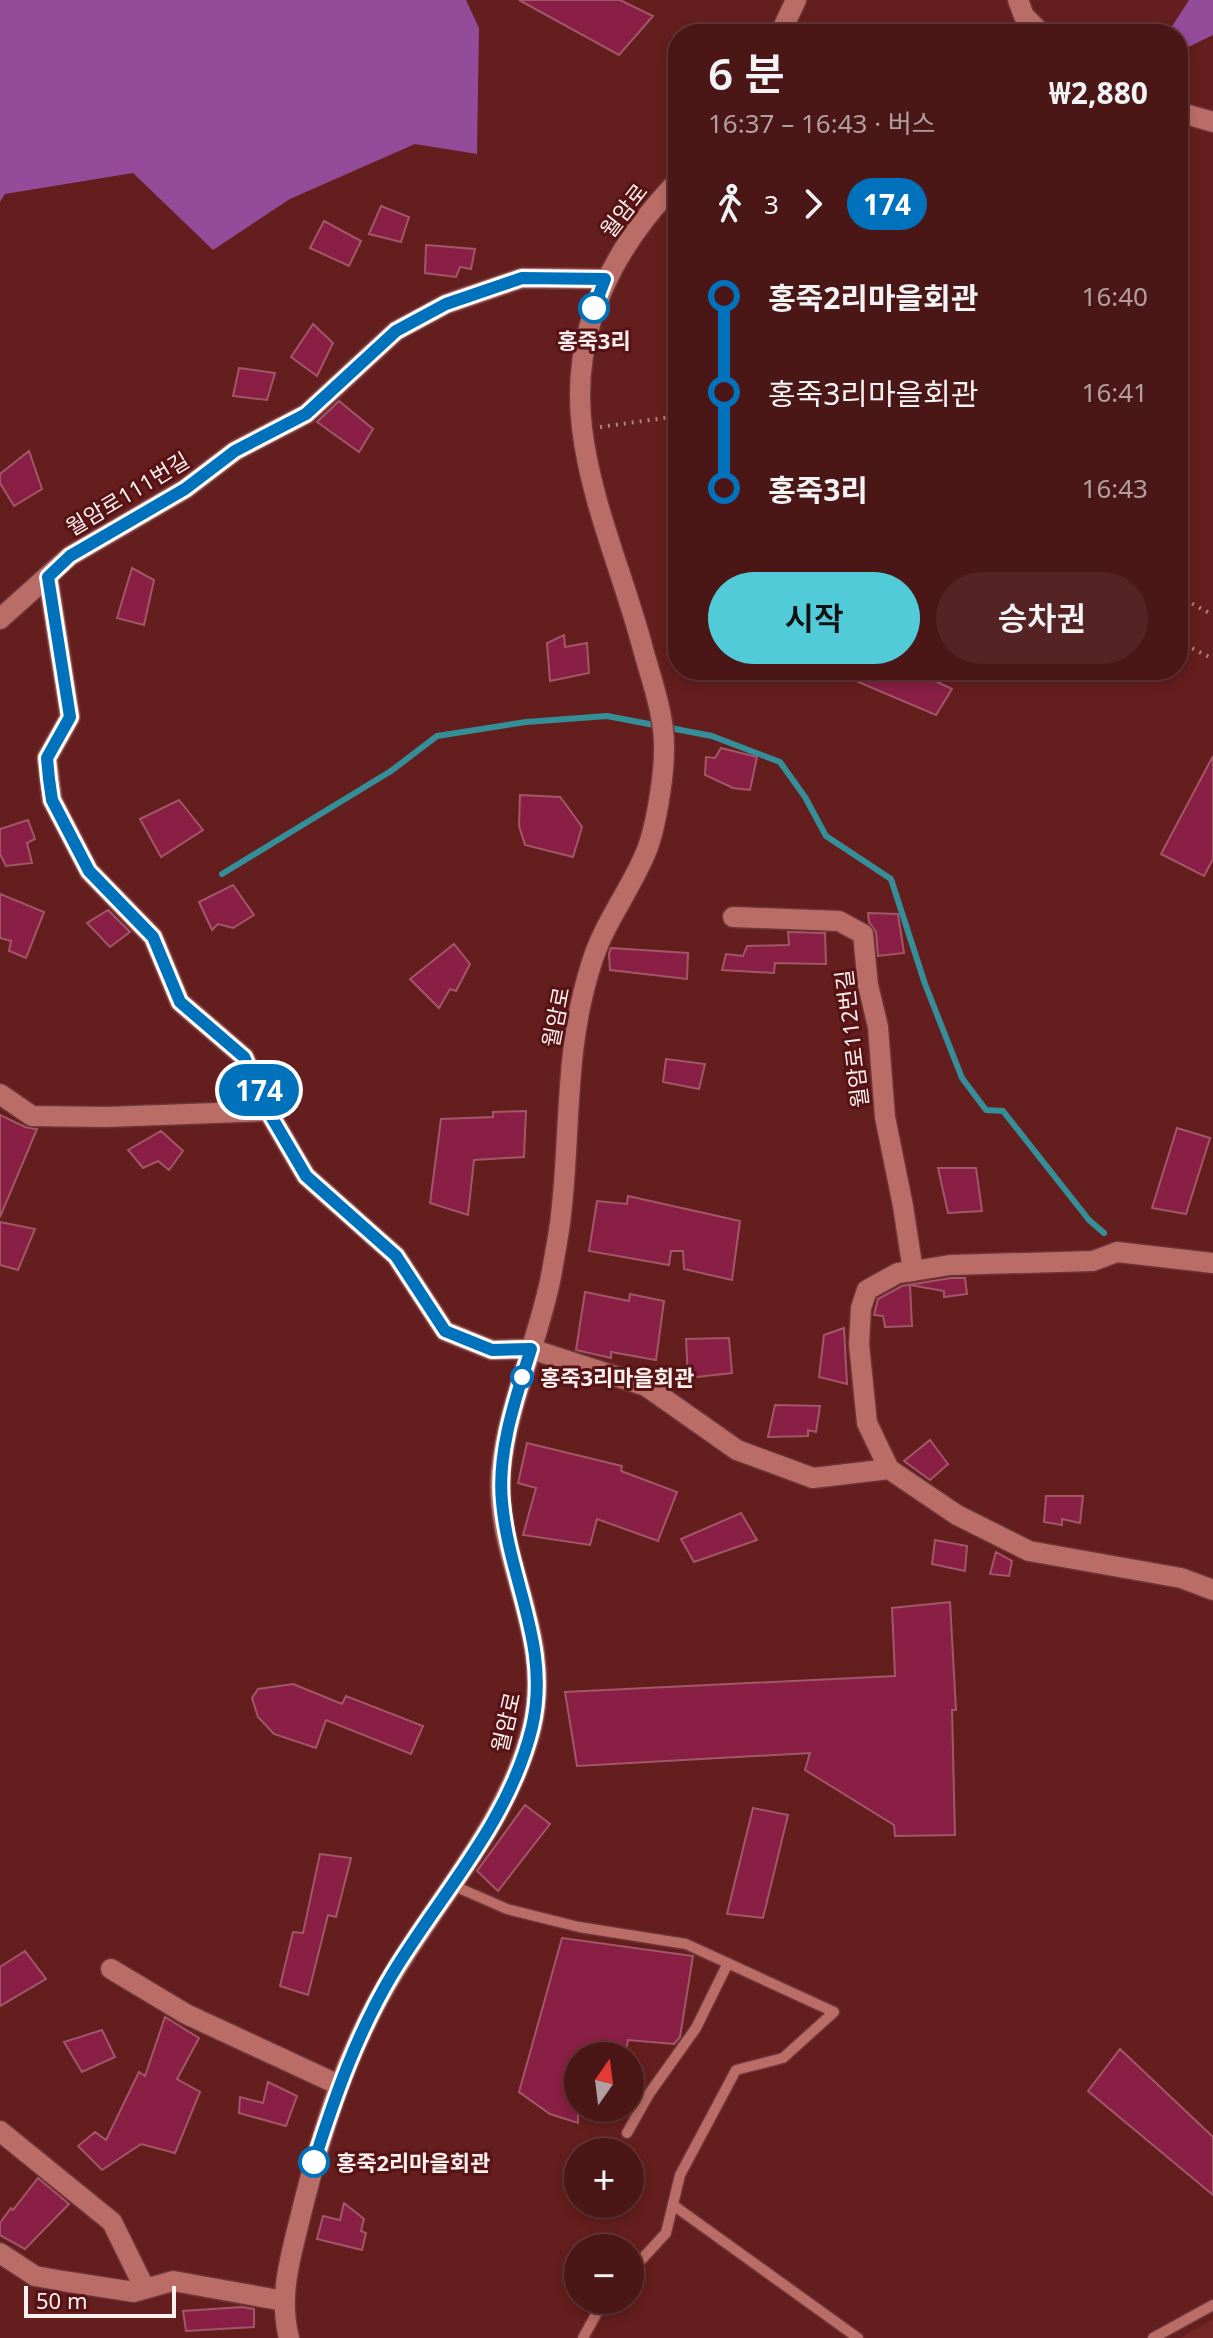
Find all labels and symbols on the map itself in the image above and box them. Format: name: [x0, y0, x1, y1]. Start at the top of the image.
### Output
street label: 월암로: [592, 177, 654, 243]
marker: 홍죽3리: [579, 293, 609, 323]
place label: 홍죽3리: [557, 325, 631, 355]
street label: 월암로111번길: [60, 444, 194, 542]
street label: 월암로112번길: [828, 968, 874, 1110]
street label: 월암로: [534, 984, 576, 1050]
line badge: 174: [213, 1064, 305, 1116]
place label: 홍죽3리마을회관: [540, 1362, 694, 1392]
marker: 홍죽3리마을회관: [511, 1366, 533, 1388]
street label: 월암로: [484, 1689, 526, 1755]
north arrow: [564, 2042, 644, 2122]
marker: 홍죽2리마을회관: [299, 2147, 329, 2177]
place label: 홍죽2리마을회관: [336, 2147, 490, 2177]
scale bar: [24, 2282, 176, 2318]

